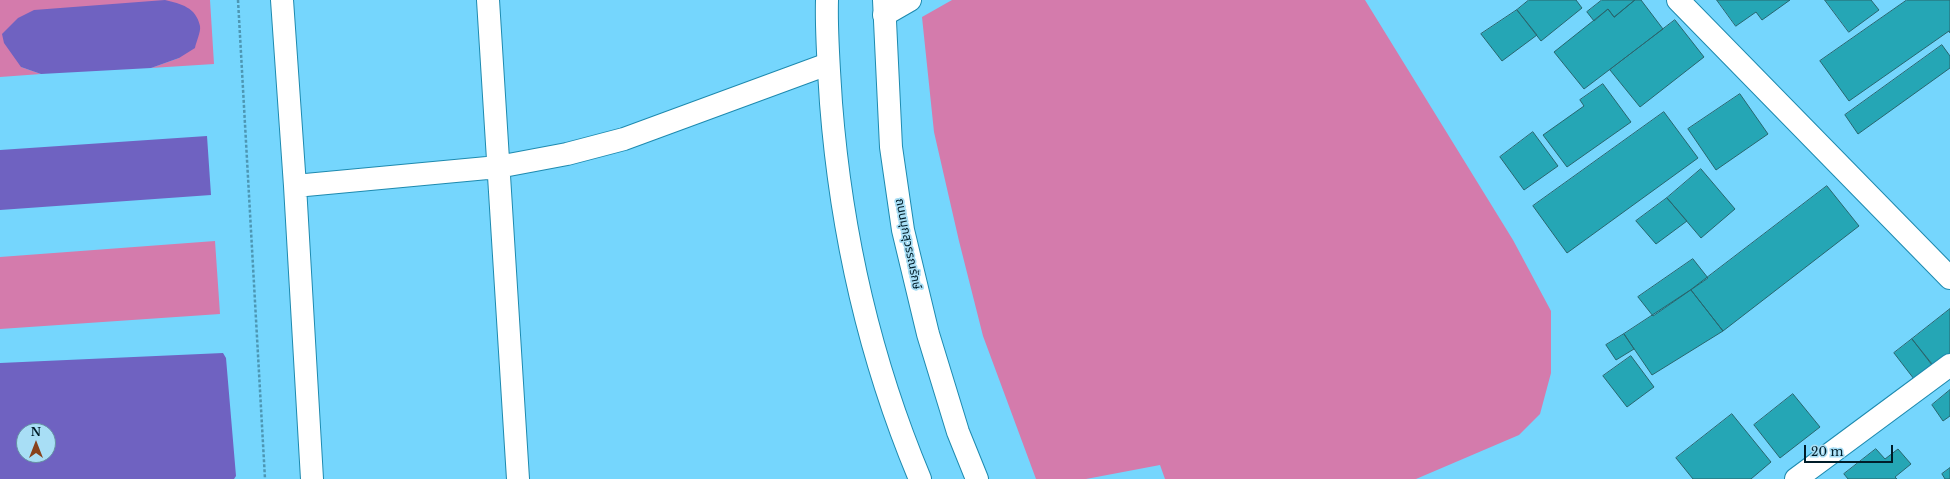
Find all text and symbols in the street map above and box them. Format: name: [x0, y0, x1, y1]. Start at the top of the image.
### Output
street label: ถนนมุกสุวรรณรักษ์: [892, 197, 924, 291]
north arrow: [16, 423, 56, 463]
text: N: [31, 425, 41, 439]
scale bar: [1806, 437, 1895, 463]
text: 20 m: [1811, 444, 1843, 459]

